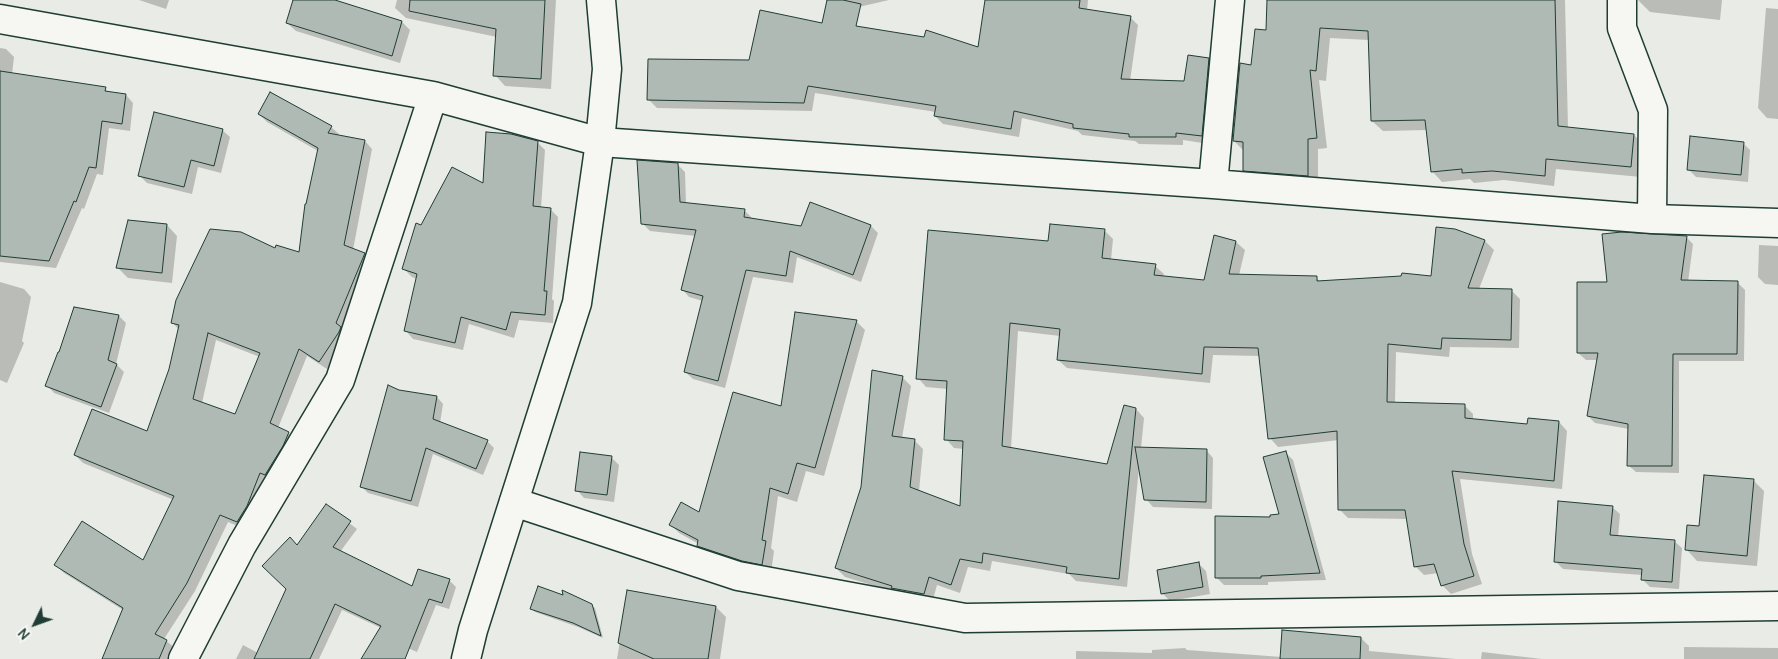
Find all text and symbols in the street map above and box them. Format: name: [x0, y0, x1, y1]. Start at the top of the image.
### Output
north arrow: [10, 599, 60, 649]
text: N: [14, 624, 34, 644]

